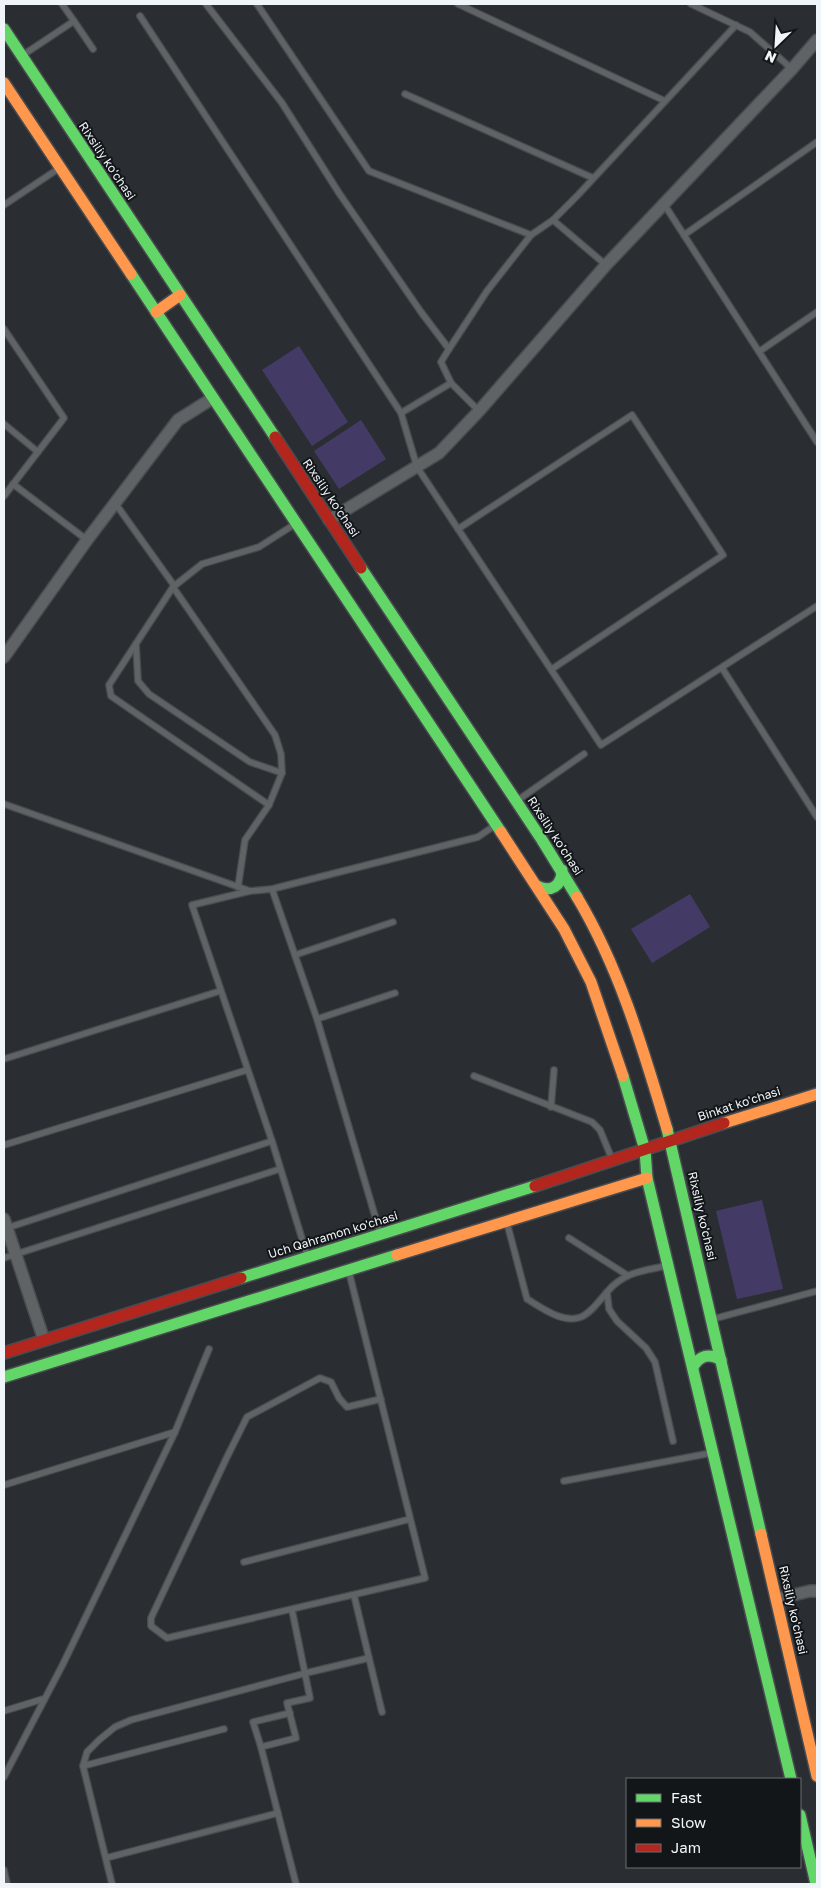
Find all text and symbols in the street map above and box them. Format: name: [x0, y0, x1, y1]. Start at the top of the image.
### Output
north arrow: [751, 20, 801, 70]
text: N: [762, 47, 779, 67]
street label: Rixsiliy ko'chasi: [76, 119, 139, 203]
street label: Rixsiliy ko'chasi: [300, 456, 363, 540]
street label: Rixsiliy ko'chasi: [524, 794, 586, 878]
street label: Binkat ko'chasi: [696, 1083, 782, 1124]
street label: Rixsiliy ko'chasi: [685, 1170, 720, 1262]
street label: Uch Qahramon ko'chasi: [266, 1208, 399, 1261]
street label: Rixsiliy ko'chasi: [776, 1564, 811, 1656]
legend: [626, 1778, 801, 1868]
text: Fast: [671, 1788, 702, 1806]
text: Slow: [671, 1813, 706, 1831]
text: Jam: [671, 1838, 701, 1856]

